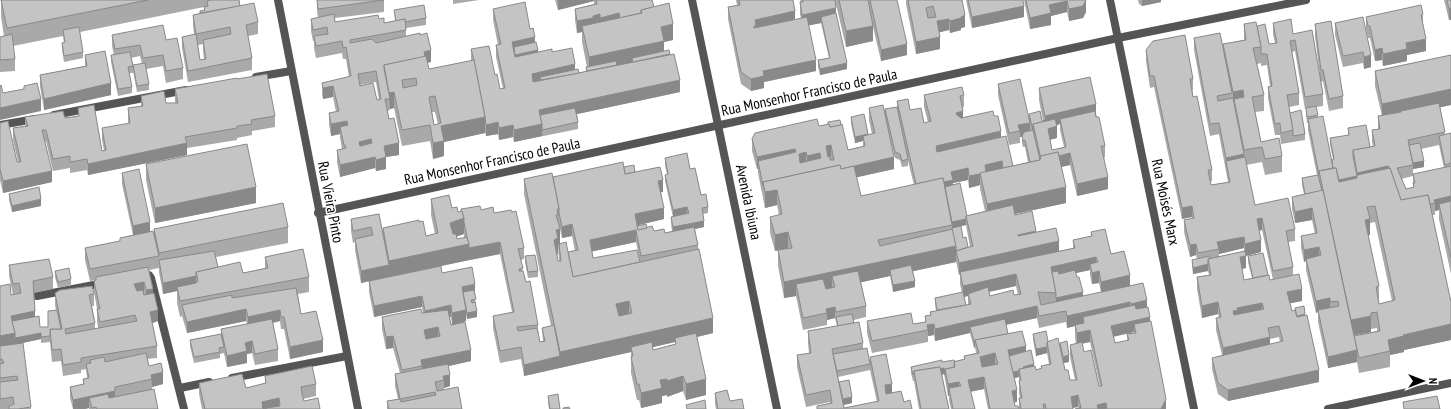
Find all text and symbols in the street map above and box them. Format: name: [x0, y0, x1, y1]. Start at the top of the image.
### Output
street label: Rua Monsenhor Francisco de Paula: [719, 64, 899, 120]
street label: Rua Monsenhor Francisco de Paula: [402, 133, 582, 189]
street label: Rua Moisés Marx: [1148, 157, 1184, 247]
street label: Rua Vieira Pinto: [314, 160, 348, 244]
street label: Avenida Ibiuna: [732, 163, 766, 241]
north arrow: [1403, 361, 1443, 401]
text: N: [1426, 378, 1440, 384]

